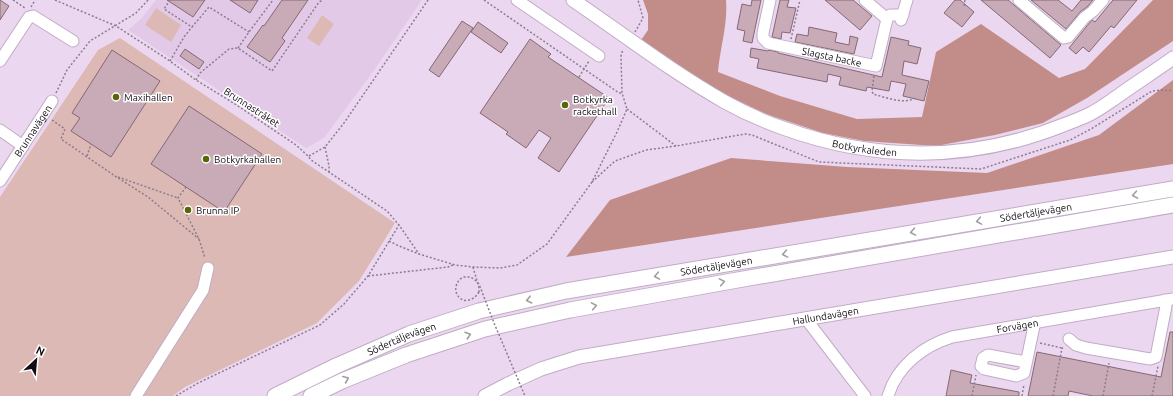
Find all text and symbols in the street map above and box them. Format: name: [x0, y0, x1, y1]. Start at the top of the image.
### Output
street label: Slagsta backe: [801, 45, 862, 69]
street label: Brunnastråket: [222, 85, 282, 129]
marker: Maxihallen: [111, 92, 121, 102]
place label: Maxihallen: [124, 92, 173, 103]
place label: Botkyrka rackethall: [573, 94, 617, 117]
marker: Botkyrka rackethall: [560, 100, 570, 110]
street label: Brunnavägen: [12, 103, 54, 159]
street label: Botkyrkaleden: [831, 138, 897, 158]
marker: Botkyrkahallen: [201, 154, 211, 164]
place label: Botkyrkahallen: [214, 154, 281, 165]
one-way arrow: [1131, 190, 1138, 199]
street label: Södertäljevägen: [999, 201, 1073, 224]
marker: Brunna IP: [183, 205, 193, 215]
place label: Brunna IP: [196, 205, 239, 216]
one-way arrow: [976, 216, 982, 225]
one-way arrow: [910, 227, 916, 236]
one-way arrow: [782, 249, 788, 258]
street label: Södertäljevägen: [679, 255, 753, 278]
one-way arrow: [654, 271, 660, 280]
one-way arrow: [719, 279, 725, 287]
one-way arrow: [526, 295, 532, 303]
one-way arrow: [591, 302, 598, 310]
street label: Hallundavägen: [792, 305, 859, 327]
street label: Forvägen: [996, 317, 1039, 335]
street label: Södertäljevägen: [366, 321, 437, 358]
one-way arrow: [464, 331, 471, 340]
north arrow: [16, 340, 56, 380]
text: N: [34, 344, 47, 358]
one-way arrow: [342, 376, 349, 384]

